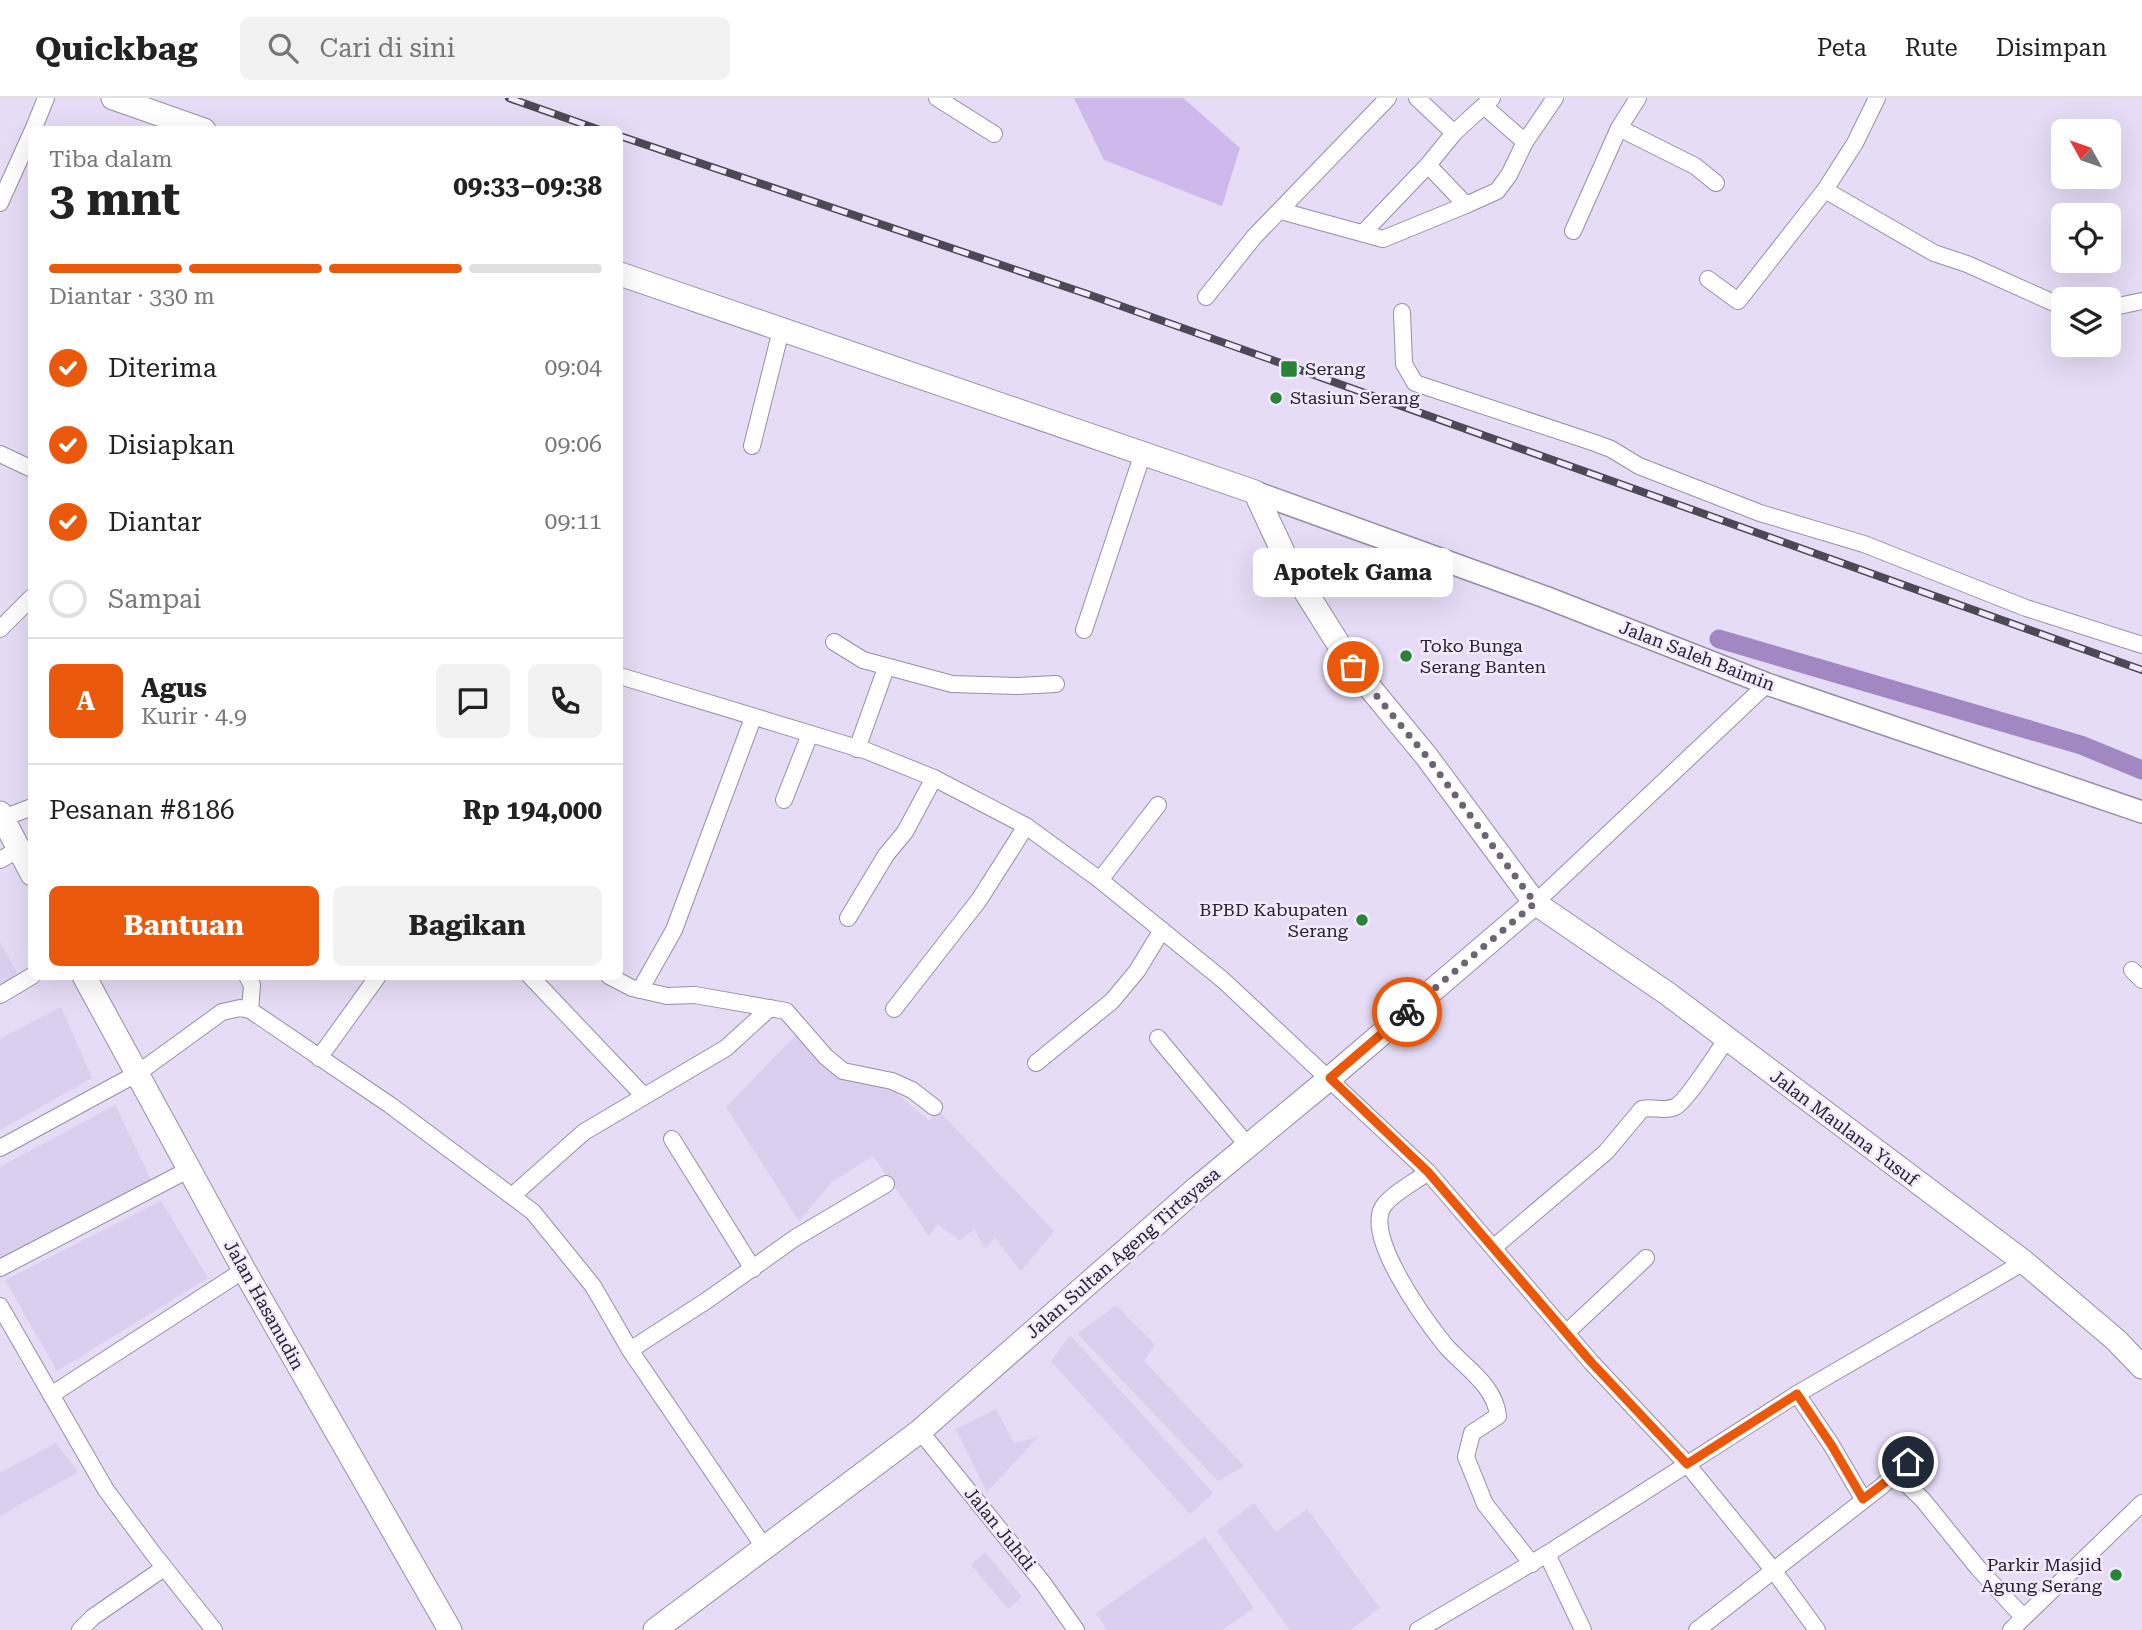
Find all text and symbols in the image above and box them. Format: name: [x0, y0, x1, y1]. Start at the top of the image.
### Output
search box: [240, 17, 730, 80]
text: Quickbag: [35, 29, 198, 68]
icon: search: [264, 29, 302, 67]
text: Cari di sini: [320, 33, 455, 63]
text: Peta: [1817, 34, 1867, 62]
text: Rute: [1905, 34, 1958, 62]
text: Disimpan: [1996, 34, 2107, 62]
north arrow: [2051, 119, 2121, 189]
map controls: [2051, 119, 2121, 357]
text: Tiba dalam: [49, 146, 172, 173]
text: 09:33–09:38: [453, 171, 602, 201]
text: 3 mnt: [49, 172, 180, 226]
button: locate: [2051, 203, 2121, 273]
text: Diantar · 330 m: [49, 283, 215, 310]
button: layers: [2051, 287, 2121, 357]
icon: check: [49, 349, 87, 387]
text: Diterima: [108, 353, 217, 383]
text: 09:04: [545, 354, 602, 381]
place label: Serang: [1305, 358, 1366, 379]
marker: Serang: [1279, 359, 1299, 379]
place label: Stasiun Serang: [1290, 387, 1420, 408]
marker: Stasiun Serang: [1268, 390, 1284, 406]
icon: check: [49, 426, 87, 464]
text: Disiapkan: [108, 430, 235, 460]
text: 09:06: [545, 431, 602, 458]
icon: check: [49, 503, 87, 541]
text: Diantar: [108, 507, 202, 537]
text: 09:11: [545, 508, 602, 535]
callout: Apotek Gama: [1253, 548, 1453, 597]
text: Apotek Gama: [1274, 559, 1432, 586]
text: Sampai: [108, 584, 201, 614]
street label: Jalan Saleh Baimin: [1617, 616, 1778, 695]
place label: Toko Bunga Serang Banten: [1420, 635, 1546, 677]
pin: [1323, 637, 1383, 697]
icon: bag: [1334, 648, 1372, 686]
marker: Toko Bunga Serang Banten: [1398, 648, 1414, 664]
button: chat: [436, 664, 510, 738]
button: phone: [528, 664, 602, 738]
text: Agus: [141, 673, 207, 703]
text: A: [77, 686, 95, 716]
text: Kurir · 4.9: [141, 703, 247, 730]
text: Pesanan #8186: [49, 795, 235, 825]
text: Rp 194,000: [463, 795, 602, 825]
button: Bantuan: [49, 886, 319, 966]
button: Bagikan: [333, 886, 602, 966]
place label: BPBD Kabupaten Serang: [1199, 899, 1349, 941]
marker: BPBD Kabupaten Serang: [1354, 912, 1370, 928]
courier: [1372, 977, 1442, 1047]
icon: bike: [1388, 993, 1426, 1031]
street label: Jalan Maulana Yusuf: [1766, 1065, 1923, 1191]
street label: Jalan Sultan Ageng Tirtayasa: [1021, 1163, 1224, 1343]
street label: Jalan Hasanudin: [220, 1236, 309, 1374]
pin: [1878, 1432, 1938, 1492]
icon: home: [1889, 1443, 1927, 1481]
street label: Jalan Juhdi: [960, 1483, 1040, 1575]
place label: Parkir Masjid Agung Serang: [1981, 1554, 2103, 1596]
marker: Parkir Masjid Agung Serang: [2108, 1567, 2124, 1583]

